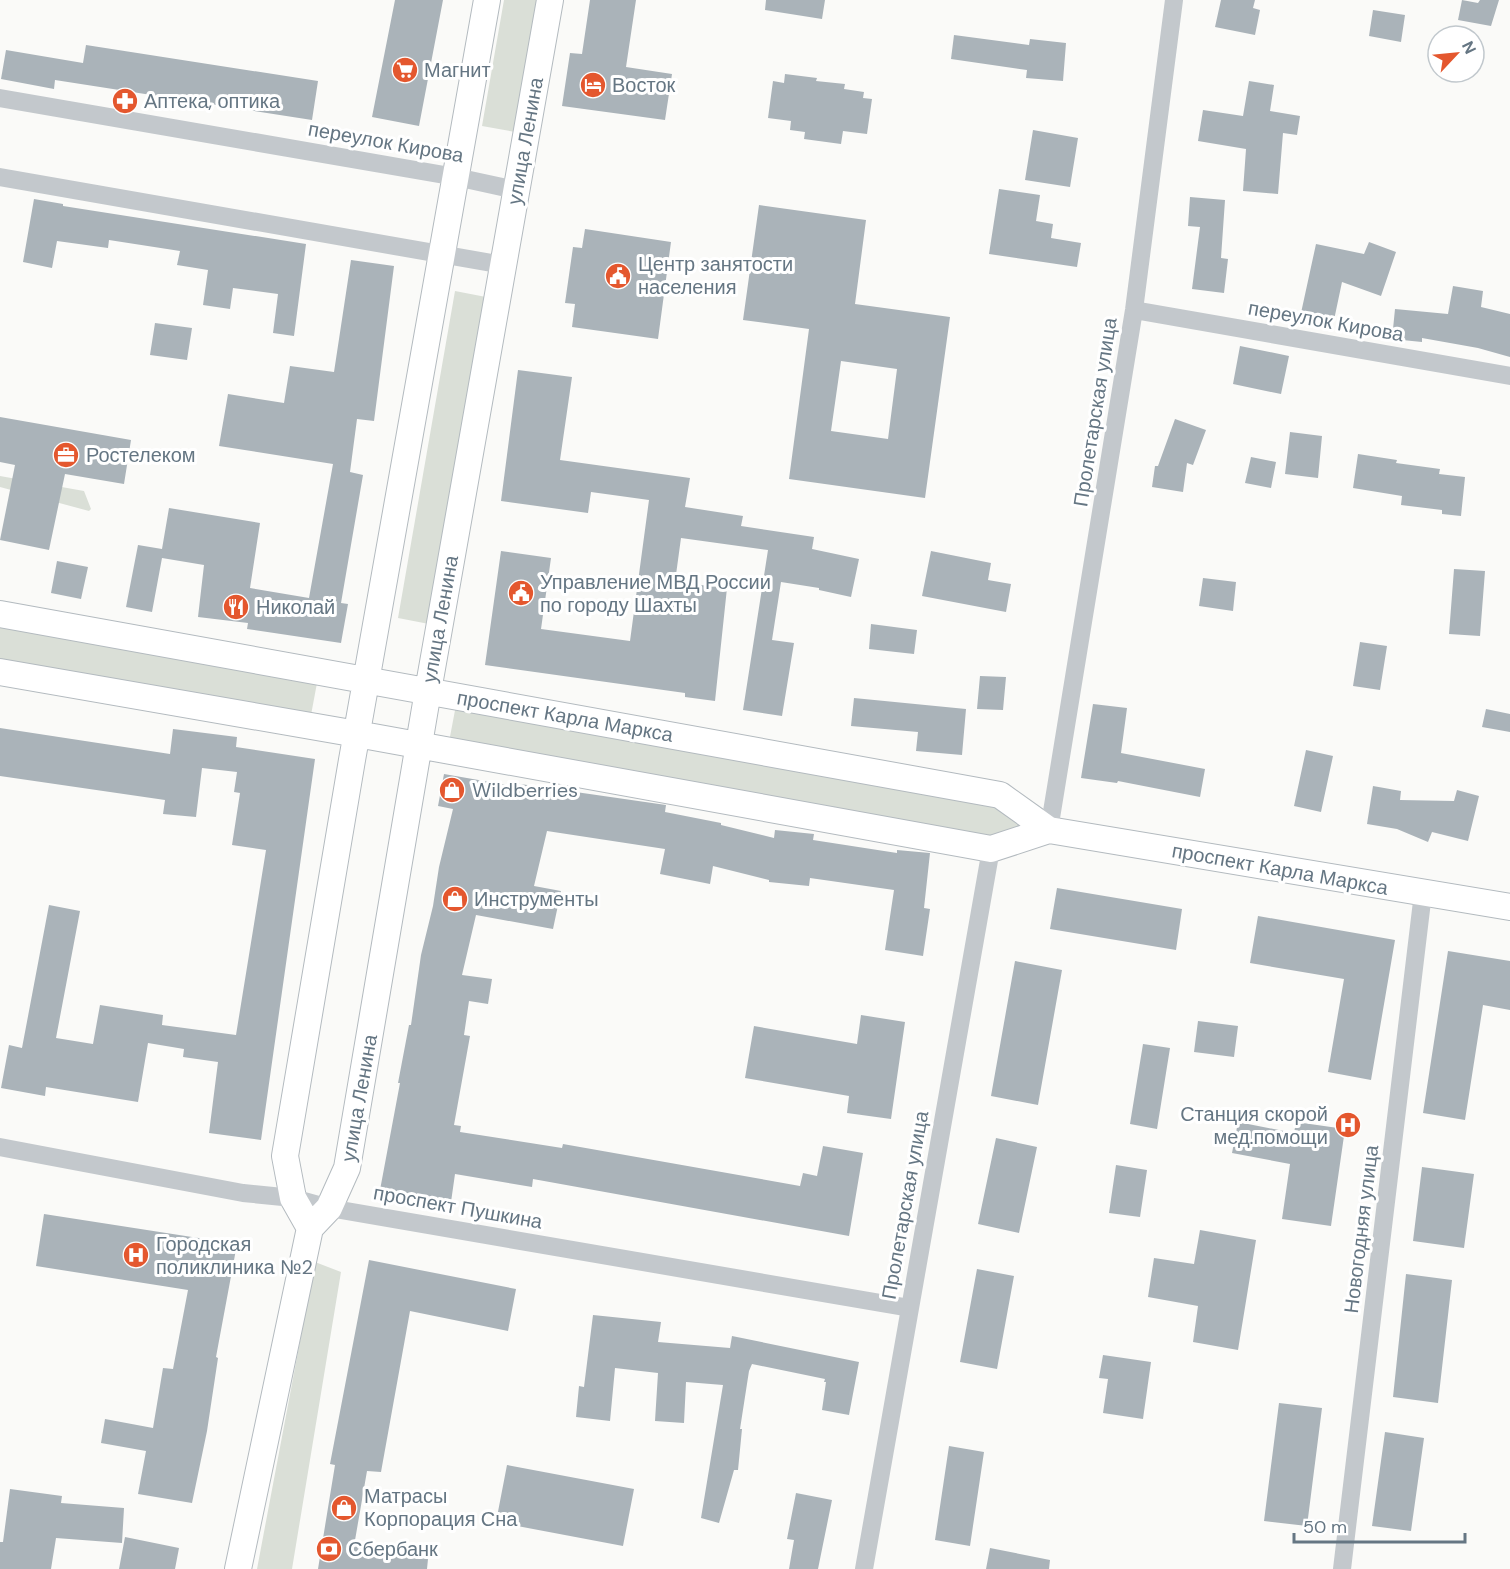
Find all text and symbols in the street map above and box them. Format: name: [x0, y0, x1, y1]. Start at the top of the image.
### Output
north arrow: [1426, 24, 1486, 84]
text: N: [1457, 38, 1481, 57]
supermarket icon: Магнит: [390, 55, 420, 85]
place label: Магнит: [424, 57, 491, 83]
hotel icon: Восток: [578, 70, 608, 100]
place label: Восток: [612, 72, 676, 98]
street label: улица Ленина: [501, 74, 549, 207]
pharmacy icon: Аптека, оптика: [110, 86, 140, 116]
place label: Аптека, оптика: [144, 88, 281, 114]
street label: переулок Кирова: [306, 116, 467, 169]
place label: Центр занятости населения: [638, 251, 793, 300]
public building icon: Центр занятости населения: [603, 261, 633, 291]
street label: переулок Кирова: [1246, 295, 1407, 348]
street label: Пролетарская улица: [1067, 315, 1123, 508]
office icon: Ростелеком: [51, 440, 81, 470]
place label: Ростелеком: [86, 442, 196, 468]
street label: улица Ленина: [416, 552, 464, 685]
place label: Управление МВД России по городу Шахты: [540, 569, 771, 618]
public building icon: Управление МВД России по городу Шахты: [506, 578, 536, 608]
restaurant icon: Николай: [221, 592, 251, 622]
place label: Николай: [256, 594, 335, 620]
street label: проспект Карла Маркса: [455, 684, 676, 748]
shop icon: Wildberries: [437, 775, 467, 805]
place label: Wildberries: [472, 777, 578, 803]
street label: проспект Карла Маркса: [1170, 837, 1391, 901]
shop icon: Инструменты: [440, 884, 470, 914]
place label: Инструменты: [474, 886, 599, 912]
street label: улица Ленина: [335, 1031, 383, 1164]
place label: Станция скорой мед.помощи: [1180, 1101, 1328, 1150]
street label: Пролетарская улица: [876, 1108, 935, 1301]
hospital icon: Станция скорой мед.помощи: [1333, 1110, 1363, 1140]
street label: Новогодняя улица: [1338, 1143, 1384, 1315]
street label: проспект Пушкина: [372, 1179, 545, 1235]
place label: Городская поликлиника №2: [156, 1231, 313, 1280]
hospital icon: Городская поликлиника №2: [121, 1240, 151, 1270]
place label: Матрасы Корпорация Сна: [364, 1483, 518, 1532]
shop icon: Матрасы Корпорация Сна: [329, 1493, 359, 1523]
scale bar: [1294, 1506, 1465, 1544]
text: 50 m: [1303, 1515, 1347, 1539]
bank icon: Сбербанк: [314, 1534, 344, 1564]
place label: Сбербанк: [348, 1536, 438, 1562]

